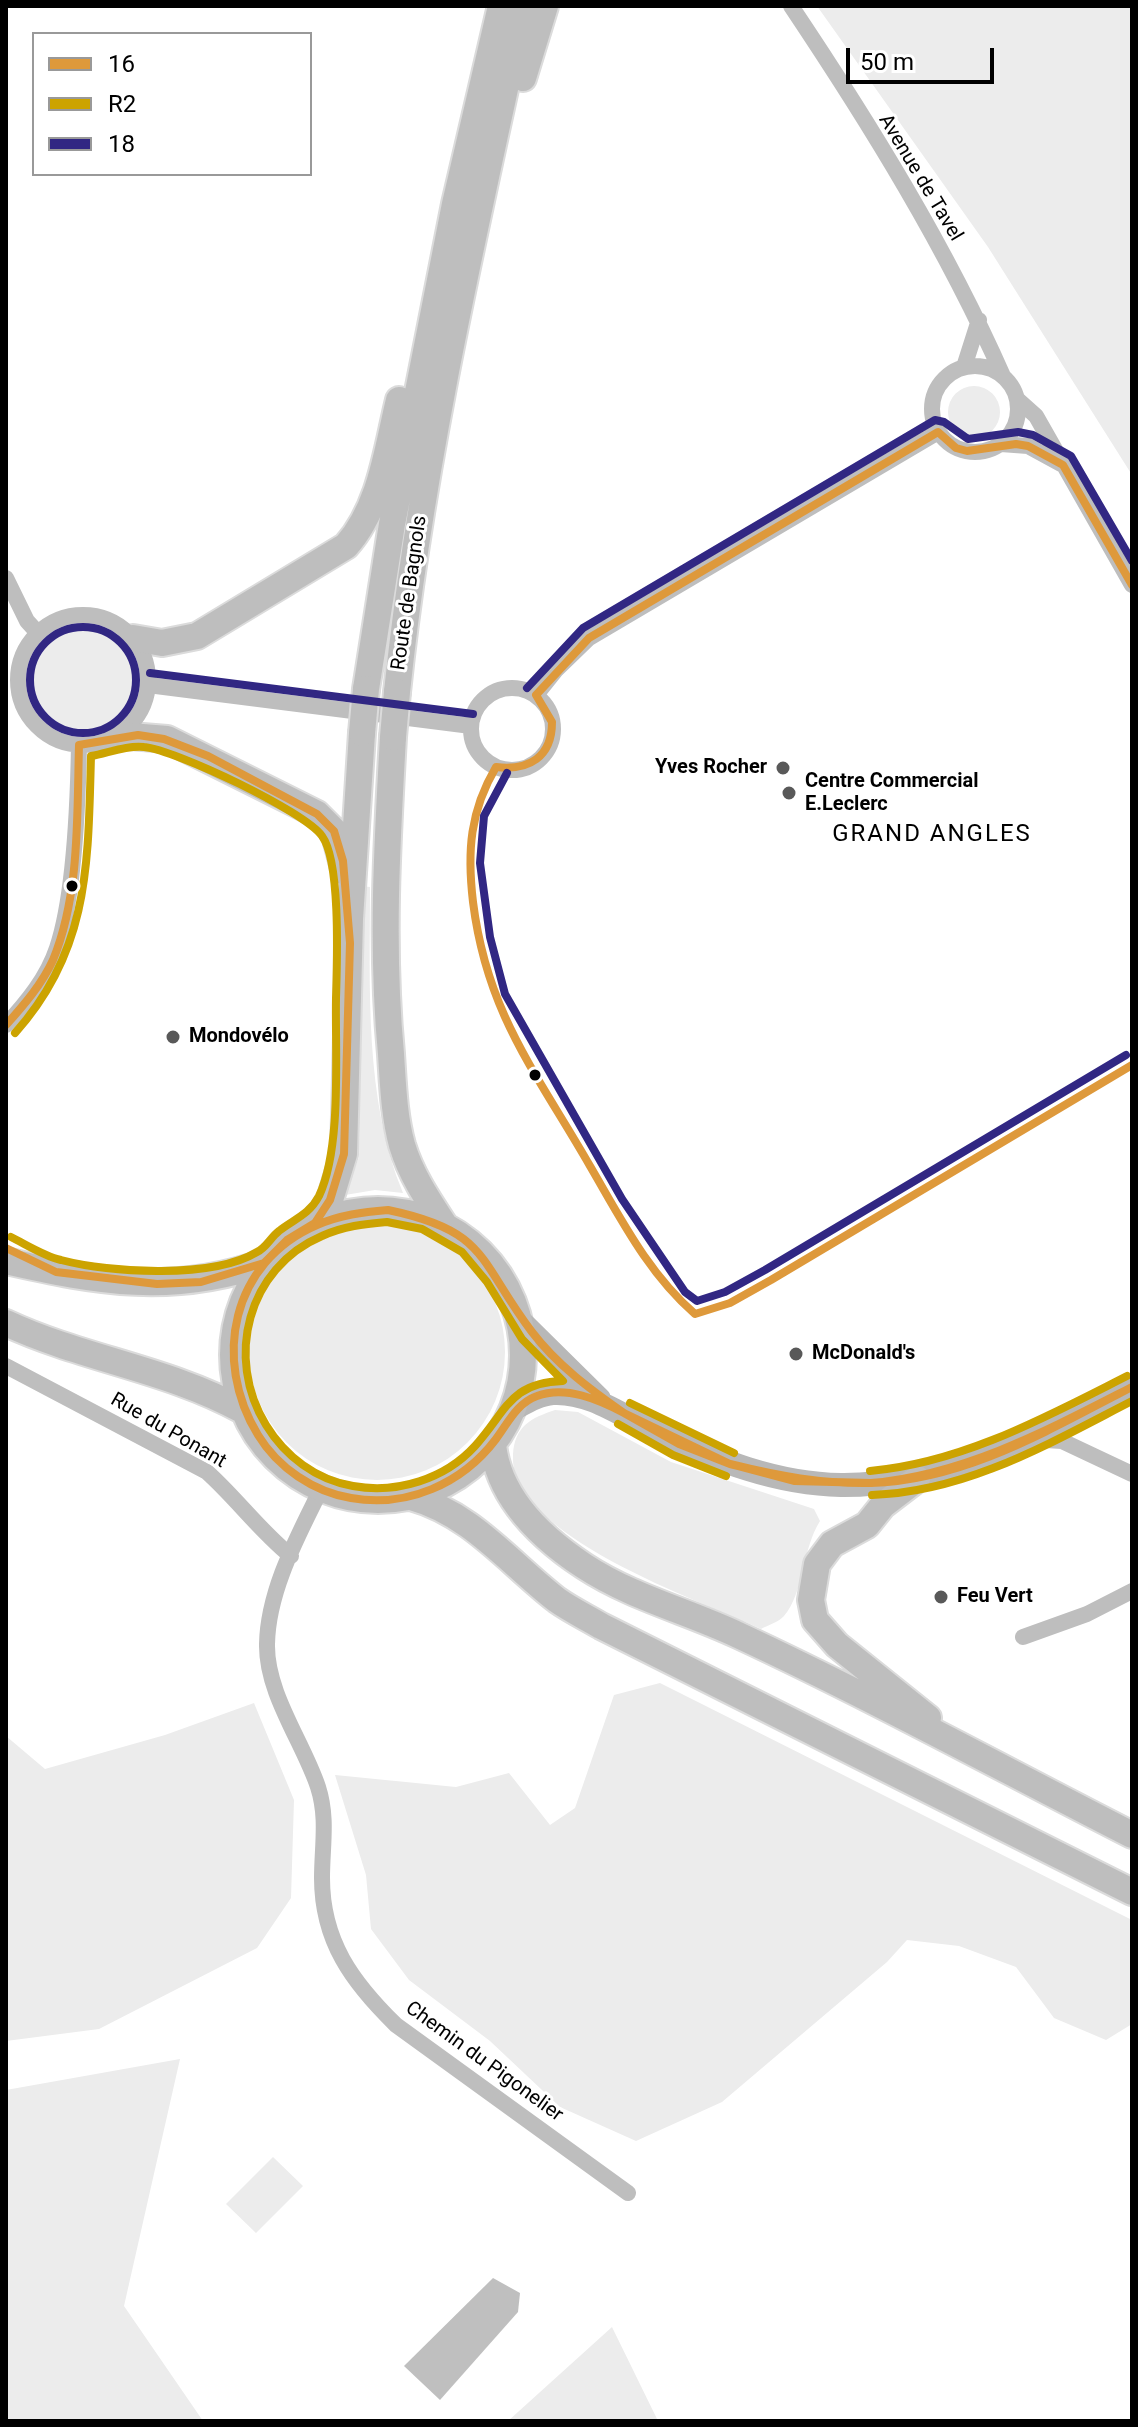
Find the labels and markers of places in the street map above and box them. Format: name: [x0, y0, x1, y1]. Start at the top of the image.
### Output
place label: Yves Rocher: [655, 756, 767, 780]
marker: Yves Rocher: [774, 759, 792, 777]
place label: Centre Commercial E.Leclerc: [805, 770, 978, 817]
marker: Centre Commercial E.Leclerc: [780, 784, 798, 802]
unlabelled marker: [64, 878, 80, 894]
place label: Mondovélo: [189, 1025, 289, 1049]
marker: Mondovélo: [164, 1028, 182, 1046]
unlabelled marker: [527, 1067, 543, 1083]
place label: McDonald's: [812, 1342, 915, 1366]
marker: McDonald's: [787, 1345, 805, 1363]
place label: Feu Vert: [957, 1585, 1033, 1609]
marker: Feu Vert: [932, 1588, 950, 1606]

